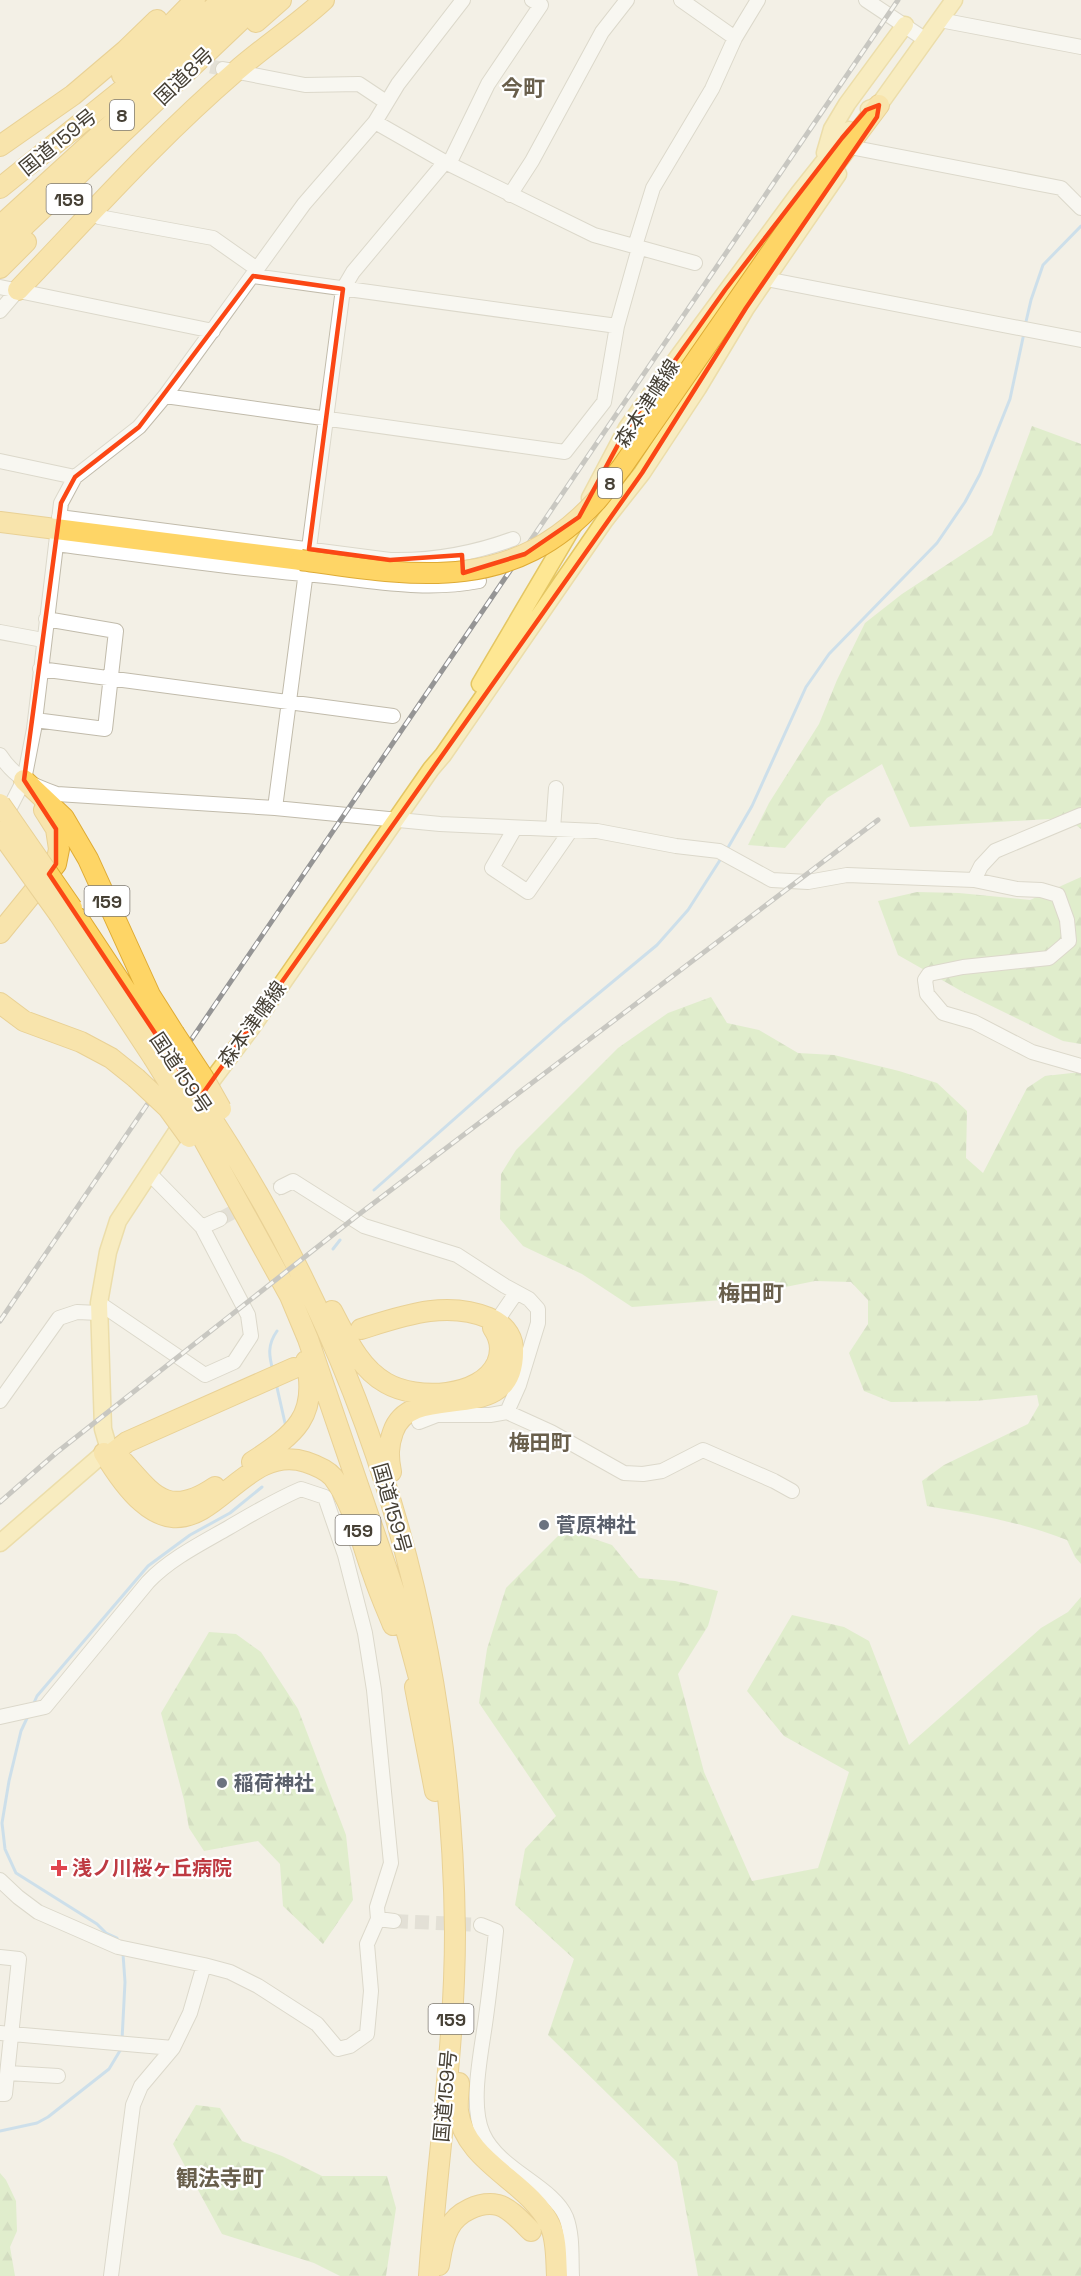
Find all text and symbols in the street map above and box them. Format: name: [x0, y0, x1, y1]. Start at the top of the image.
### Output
street label: 国道8号: [149, 41, 219, 111]
district label: 今町: [501, 74, 545, 102]
road number: 8: [110, 100, 134, 130]
street label: 国道159号: [14, 103, 102, 181]
road number: 159: [46, 184, 92, 214]
street label: 森本津幡線: [609, 354, 685, 452]
road number: 8: [598, 468, 622, 498]
road number: 159: [84, 886, 130, 916]
street label: 森本津幡線: [212, 976, 292, 1072]
street label: 国道159号: [144, 1027, 218, 1119]
district label: 梅田町: [718, 1279, 784, 1307]
district label: 梅田町: [509, 1429, 572, 1456]
street label: 国道159号: [367, 1460, 417, 1556]
place label: 菅原神社: [556, 1512, 636, 1538]
road number: 159: [336, 1515, 380, 1545]
marker: 菅原神社: [537, 1518, 551, 1532]
place label: 稲荷神社: [234, 1770, 314, 1796]
marker: 稲荷神社: [215, 1776, 229, 1790]
place label: 浅ノ川桜ヶ丘病院: [72, 1855, 232, 1881]
marker: 浅ノ川桜ヶ丘病院: [50, 1859, 68, 1877]
road number: 159: [428, 2004, 474, 2034]
street label: 国道159号: [428, 2049, 462, 2143]
district label: 観法寺町: [176, 2164, 264, 2192]

